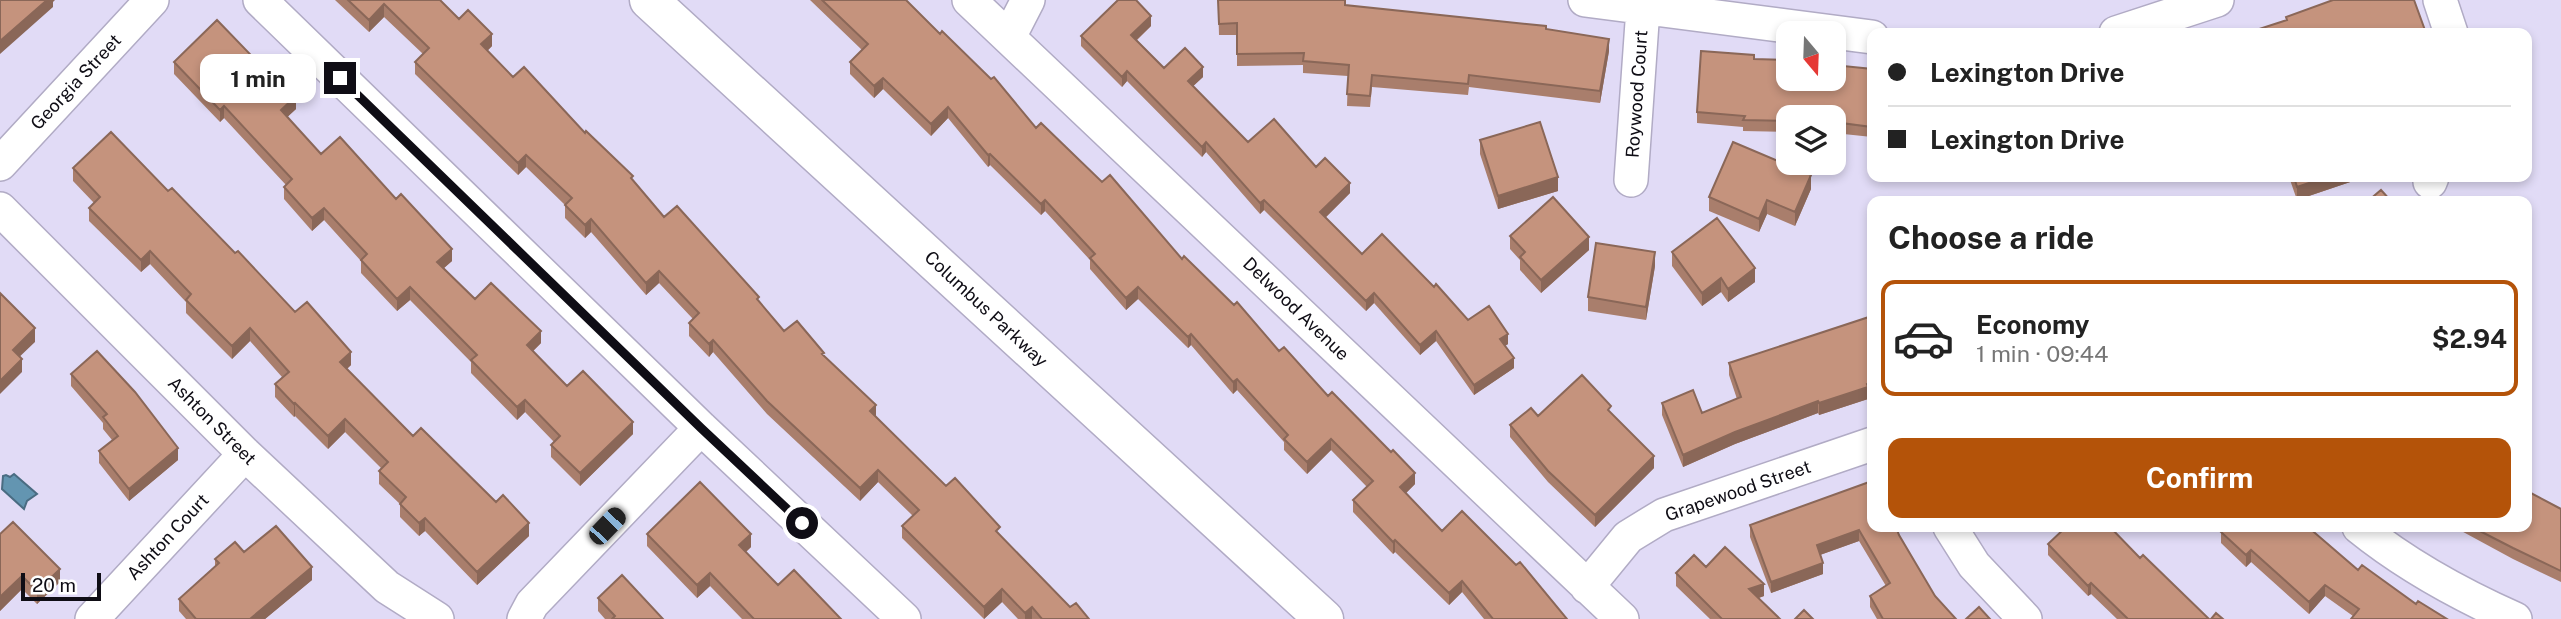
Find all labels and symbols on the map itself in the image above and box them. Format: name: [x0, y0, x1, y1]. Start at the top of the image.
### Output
north arrow: [1776, 21, 1846, 91]
street label: Roywood Court: [1622, 29, 1651, 159]
street label: Georgia Street: [26, 30, 125, 134]
callout: 1 min: [200, 54, 316, 102]
route end: [324, 62, 356, 94]
street label: Columbus Parkway: [921, 246, 1052, 371]
street label: Delwood Avenue: [1239, 253, 1354, 364]
street label: Ashton Street: [164, 372, 261, 469]
street label: Grapewood Street: [1662, 456, 1813, 525]
street label: Ashton Court: [122, 489, 213, 584]
car: [585, 504, 630, 548]
route start: [786, 507, 818, 539]
scale bar: [21, 570, 102, 602]

